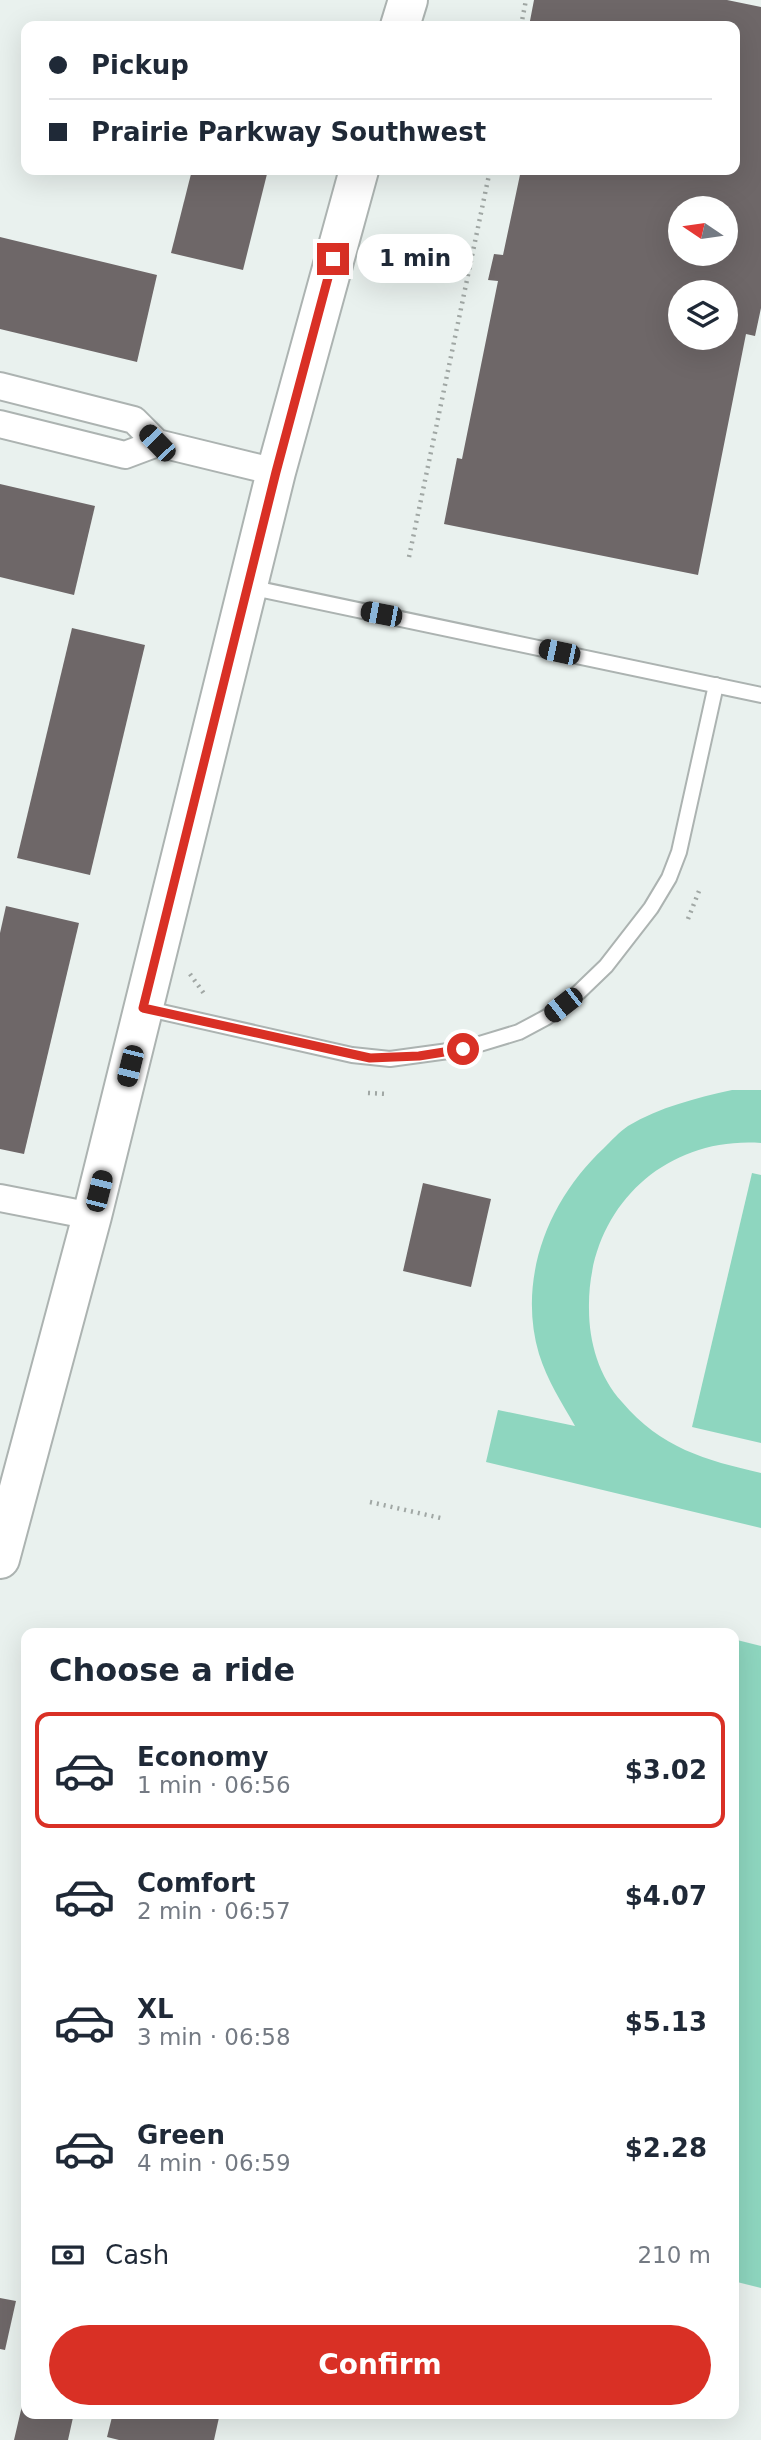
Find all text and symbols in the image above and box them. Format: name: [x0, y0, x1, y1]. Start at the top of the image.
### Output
text: Pickup: [91, 50, 189, 80]
text: Prairie Parkway Southwest: [91, 117, 486, 147]
north arrow: [668, 196, 738, 266]
map controls: [668, 196, 738, 350]
callout: 1 min: [358, 234, 473, 284]
route end: [317, 243, 349, 275]
text: 1 min: [379, 245, 451, 271]
button: layers: [668, 280, 738, 350]
car: [135, 421, 180, 465]
car: [359, 600, 404, 628]
car: [537, 637, 582, 667]
car: [540, 984, 587, 1026]
route start: [447, 1033, 479, 1065]
car: [115, 1043, 146, 1089]
car: [84, 1168, 115, 1214]
text: Choose a ride: [49, 1651, 295, 1689]
icon: car: [53, 1739, 116, 1802]
text: Economy: [137, 1742, 268, 1772]
text: $3.02: [625, 1755, 707, 1785]
text: 1 min · 06:56: [137, 1772, 291, 1798]
icon: car: [53, 1865, 116, 1928]
text: Comfort: [137, 1868, 255, 1898]
text: $4.07: [625, 1881, 707, 1911]
text: 2 min · 06:57: [137, 1898, 291, 1924]
icon: car: [53, 1991, 116, 2054]
text: XL: [137, 1994, 174, 2024]
text: $5.13: [625, 2007, 707, 2037]
text: 3 min · 06:58: [137, 2024, 291, 2050]
icon: car: [53, 2117, 116, 2180]
text: Green: [137, 2120, 225, 2150]
text: $2.28: [625, 2133, 707, 2163]
text: 4 min · 06:59: [137, 2150, 291, 2176]
icon: cash: [49, 2236, 87, 2274]
text: Cash: [105, 2240, 169, 2270]
text: 210 m: [637, 2242, 711, 2268]
button: Confirm: [49, 2325, 711, 2405]

